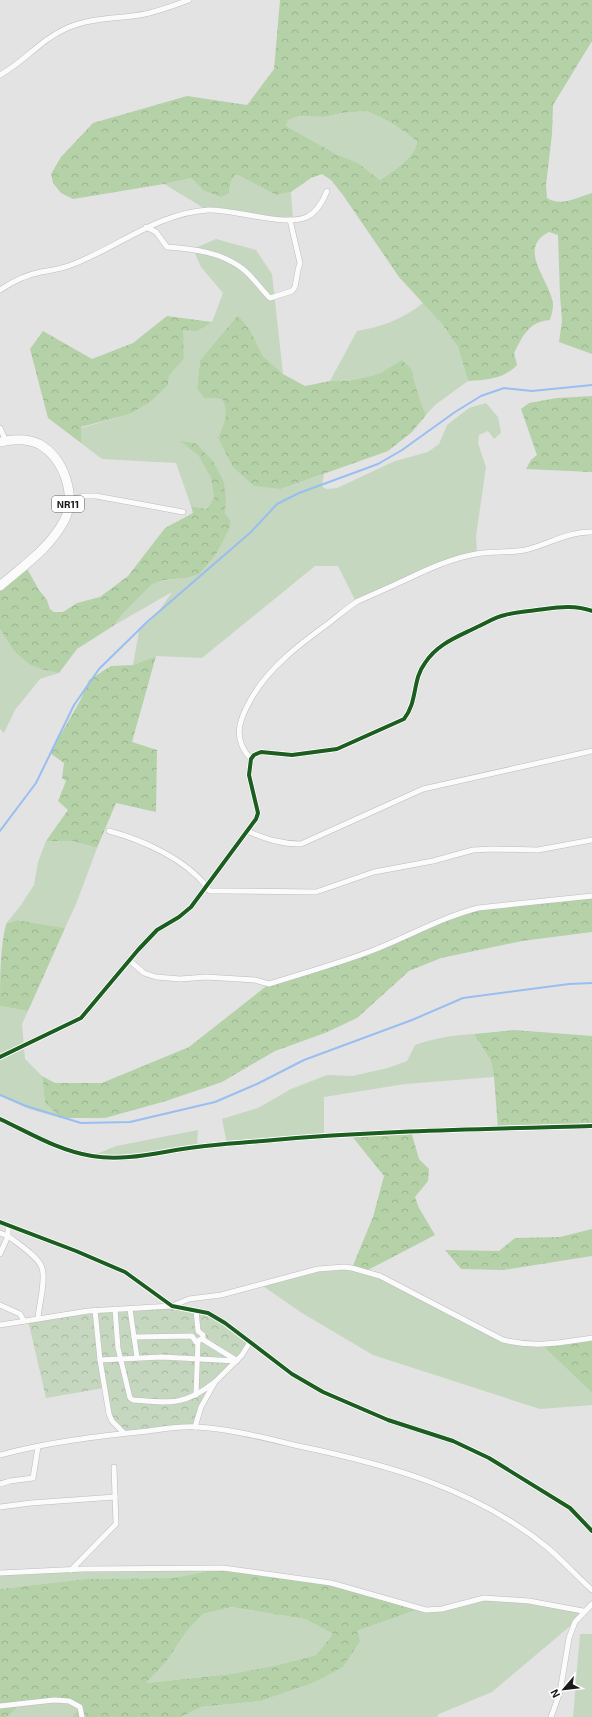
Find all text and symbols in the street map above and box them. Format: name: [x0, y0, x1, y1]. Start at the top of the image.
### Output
road number: NR11: [52, 496, 84, 512]
north arrow: [544, 1669, 584, 1709]
text: N: [547, 1687, 562, 1700]

